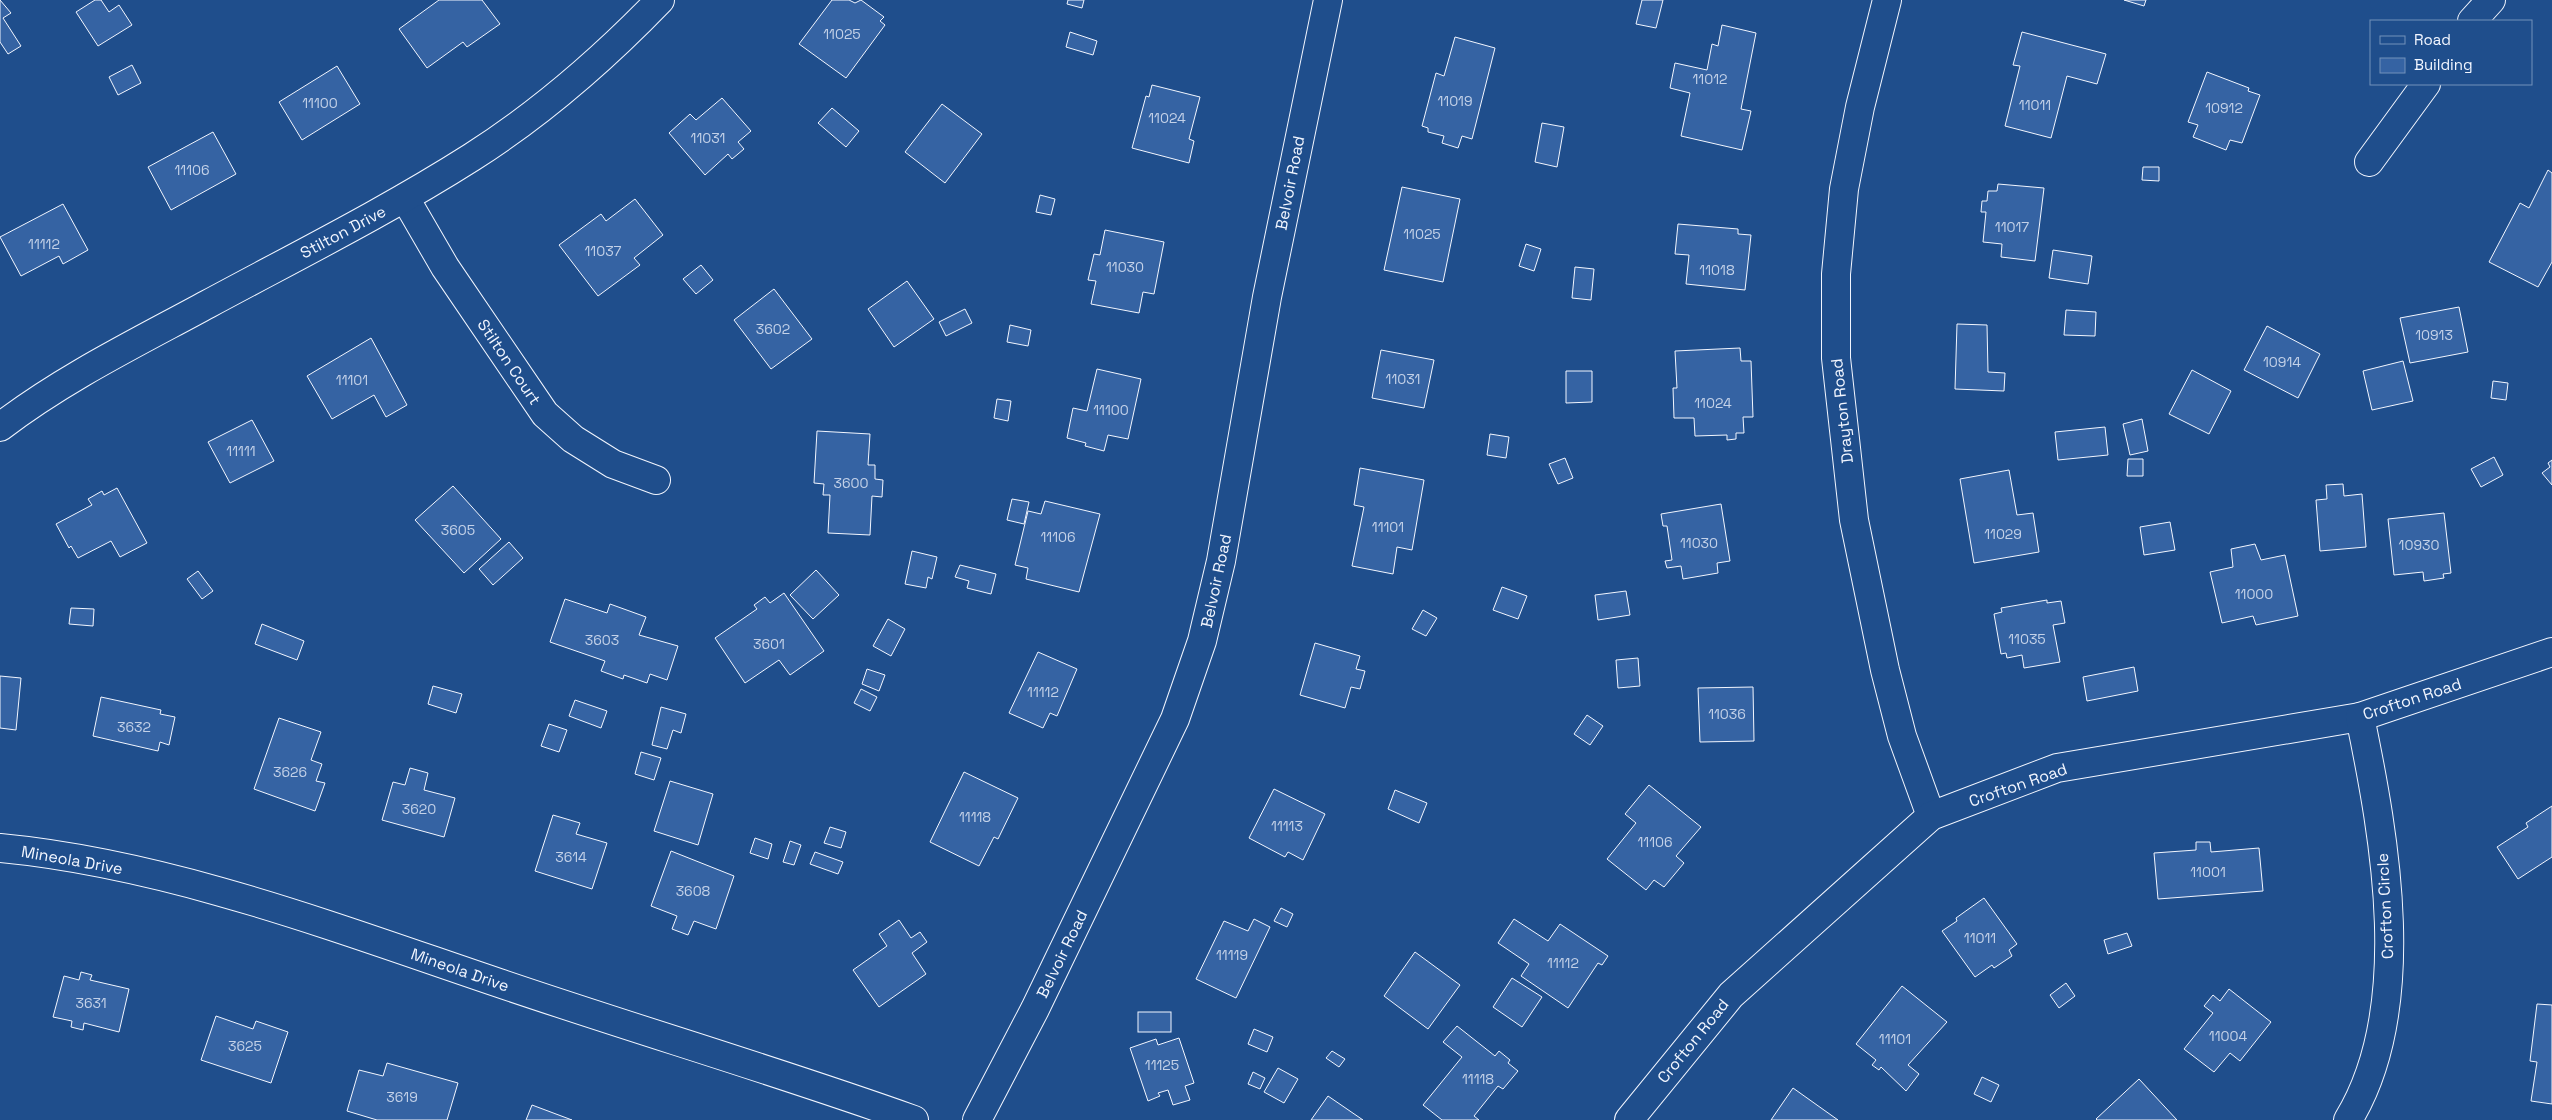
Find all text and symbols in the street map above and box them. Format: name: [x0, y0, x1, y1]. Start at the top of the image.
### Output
legend: [2370, 20, 2532, 85]
house number: 11025: [823, 25, 861, 43]
text: Road: [2414, 30, 2451, 49]
text: Building: [2414, 55, 2473, 74]
house number: 11012: [1693, 70, 1727, 88]
house number: 11019: [1437, 92, 1473, 110]
house number: 11100: [302, 94, 338, 112]
house number: 11011: [2019, 96, 2051, 114]
house number: 10912: [2205, 99, 2243, 117]
house number: 11024: [1148, 109, 1186, 127]
house number: 11031: [691, 129, 725, 147]
street label: Belvoir Road: [1271, 134, 1309, 232]
house number: 11106: [174, 161, 210, 179]
street label: Stilton Drive: [296, 201, 390, 263]
house number: 11017: [1995, 218, 2029, 236]
house number: 11025: [1403, 225, 1441, 243]
house number: 11112: [28, 235, 60, 253]
house number: 11037: [584, 242, 622, 260]
house number: 11030: [1106, 258, 1144, 276]
house number: 11018: [1699, 261, 1735, 279]
street label: Stilton Court: [473, 315, 545, 409]
house number: 3602: [756, 320, 790, 338]
house number: 10913: [2415, 326, 2453, 344]
house number: 10914: [2263, 353, 2301, 371]
street label: Drayton Road: [1826, 358, 1858, 464]
house number: 11031: [1386, 370, 1420, 388]
house number: 11101: [336, 371, 368, 389]
house number: 11024: [1694, 394, 1732, 412]
house number: 11100: [1093, 401, 1129, 419]
house number: 11111: [226, 442, 256, 460]
house number: 3600: [834, 474, 869, 492]
house number: 11101: [1372, 518, 1404, 536]
house number: 3605: [441, 521, 475, 539]
house number: 11029: [1984, 525, 2022, 543]
house number: 11106: [1040, 528, 1076, 546]
street label: Belvoir Road: [1196, 532, 1236, 630]
house number: 11030: [1680, 534, 1718, 552]
house number: 10930: [2399, 536, 2439, 554]
house number: 11000: [2235, 585, 2273, 603]
house number: 11035: [2008, 630, 2046, 648]
house number: 3603: [585, 631, 619, 649]
house number: 3601: [753, 635, 785, 653]
street label: Crofton Road: [2360, 673, 2464, 725]
house number: 11112: [1027, 683, 1059, 701]
house number: 11036: [1708, 705, 1746, 723]
house number: 3632: [117, 718, 151, 736]
street label: Crofton Road: [1966, 758, 2070, 812]
house number: 3626: [273, 763, 307, 781]
house number: 3620: [402, 800, 436, 818]
house number: 11118: [959, 808, 991, 826]
house number: 11113: [1271, 817, 1303, 835]
house number: 11106: [1637, 833, 1673, 851]
street label: Mineola Drive: [20, 841, 124, 879]
house number: 3614: [555, 848, 587, 866]
street label: Crofton Circle: [2372, 852, 2398, 960]
house number: 11001: [2190, 863, 2226, 881]
house number: 3608: [676, 882, 711, 900]
street label: Belvoir Road: [1032, 906, 1092, 1002]
house number: 11011: [1964, 929, 1996, 947]
street label: Mineola Drive: [408, 943, 512, 997]
house number: 11119: [1216, 946, 1248, 964]
house number: 11112: [1547, 954, 1579, 972]
house number: 3631: [75, 994, 107, 1012]
street label: Crofton Road: [1653, 995, 1733, 1087]
house number: 11004: [2209, 1027, 2247, 1045]
house number: 11101: [1879, 1030, 1911, 1048]
house number: 3625: [228, 1037, 262, 1055]
house number: 11125: [1145, 1056, 1179, 1074]
house number: 11118: [1462, 1070, 1494, 1088]
house number: 3619: [386, 1088, 418, 1106]

